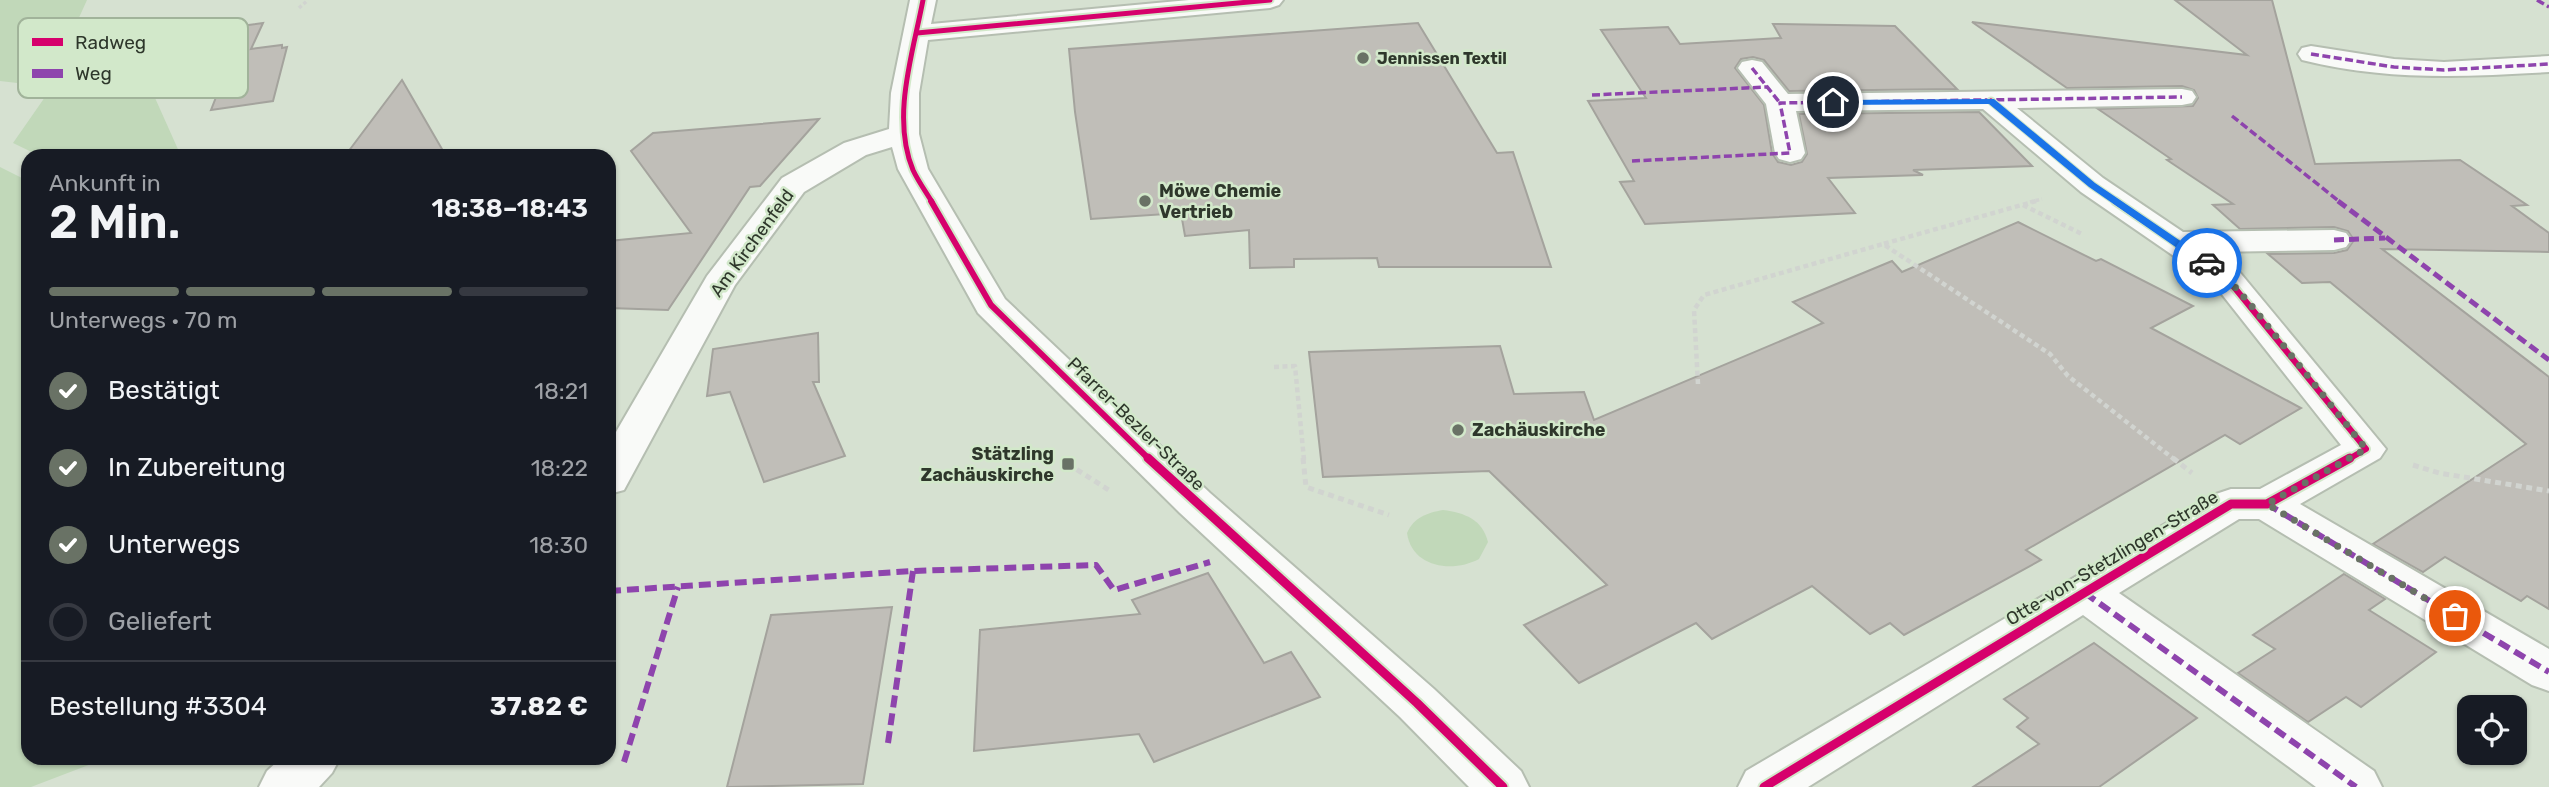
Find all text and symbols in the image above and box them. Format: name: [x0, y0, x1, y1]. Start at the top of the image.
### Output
legend: [18, 18, 248, 98]
text: Radweg: [75, 31, 146, 54]
place label: Jennissen Textil: [1377, 49, 1507, 68]
marker: Jennissen Textil: [1355, 50, 1371, 66]
text: Weg: [75, 62, 112, 85]
pin: [1803, 72, 1863, 132]
icon: home: [1814, 83, 1852, 121]
text: Ankunft in: [49, 169, 161, 197]
place label: Möwe Chemie Vertrieb: [1159, 180, 1282, 223]
street label: Am Kirchenfeld: [705, 185, 799, 301]
text: 18:38–18:43: [432, 193, 588, 224]
marker: Möwe Chemie Vertrieb: [1137, 193, 1153, 209]
text: 2 Min.: [49, 195, 180, 250]
courier: [2172, 228, 2242, 298]
icon: car: [2188, 244, 2226, 282]
text: Unterwegs · 70 m: [49, 306, 237, 334]
street label: Pfarrer-Bezler-Straße: [1063, 353, 1209, 495]
icon: check: [49, 372, 87, 410]
text: Bestätigt: [108, 375, 220, 406]
text: 18:21: [534, 377, 588, 405]
place label: Zachäuskirche: [1472, 419, 1606, 441]
marker: Zachäuskirche: [1450, 422, 1466, 438]
place label: Stätzling Zachäuskirche: [920, 443, 1054, 486]
icon: check: [49, 449, 87, 487]
text: In Zubereitung: [108, 452, 286, 483]
text: 18:22: [531, 454, 588, 482]
marker: Stätzling Zachäuskirche: [1060, 456, 1076, 472]
street label: Otte-von-Stetzlingen-Straße: [2002, 486, 2222, 630]
icon: check: [49, 526, 87, 564]
text: Unterwegs: [108, 529, 240, 560]
text: 18:30: [529, 531, 588, 559]
pin: [2425, 586, 2485, 646]
icon: bag: [2436, 597, 2474, 635]
text: Geliefert: [108, 606, 212, 637]
text: Bestellung #3304: [49, 691, 267, 722]
text: 37.82 €: [490, 691, 588, 722]
map controls: [2457, 695, 2527, 765]
button: locate: [2457, 695, 2527, 765]

